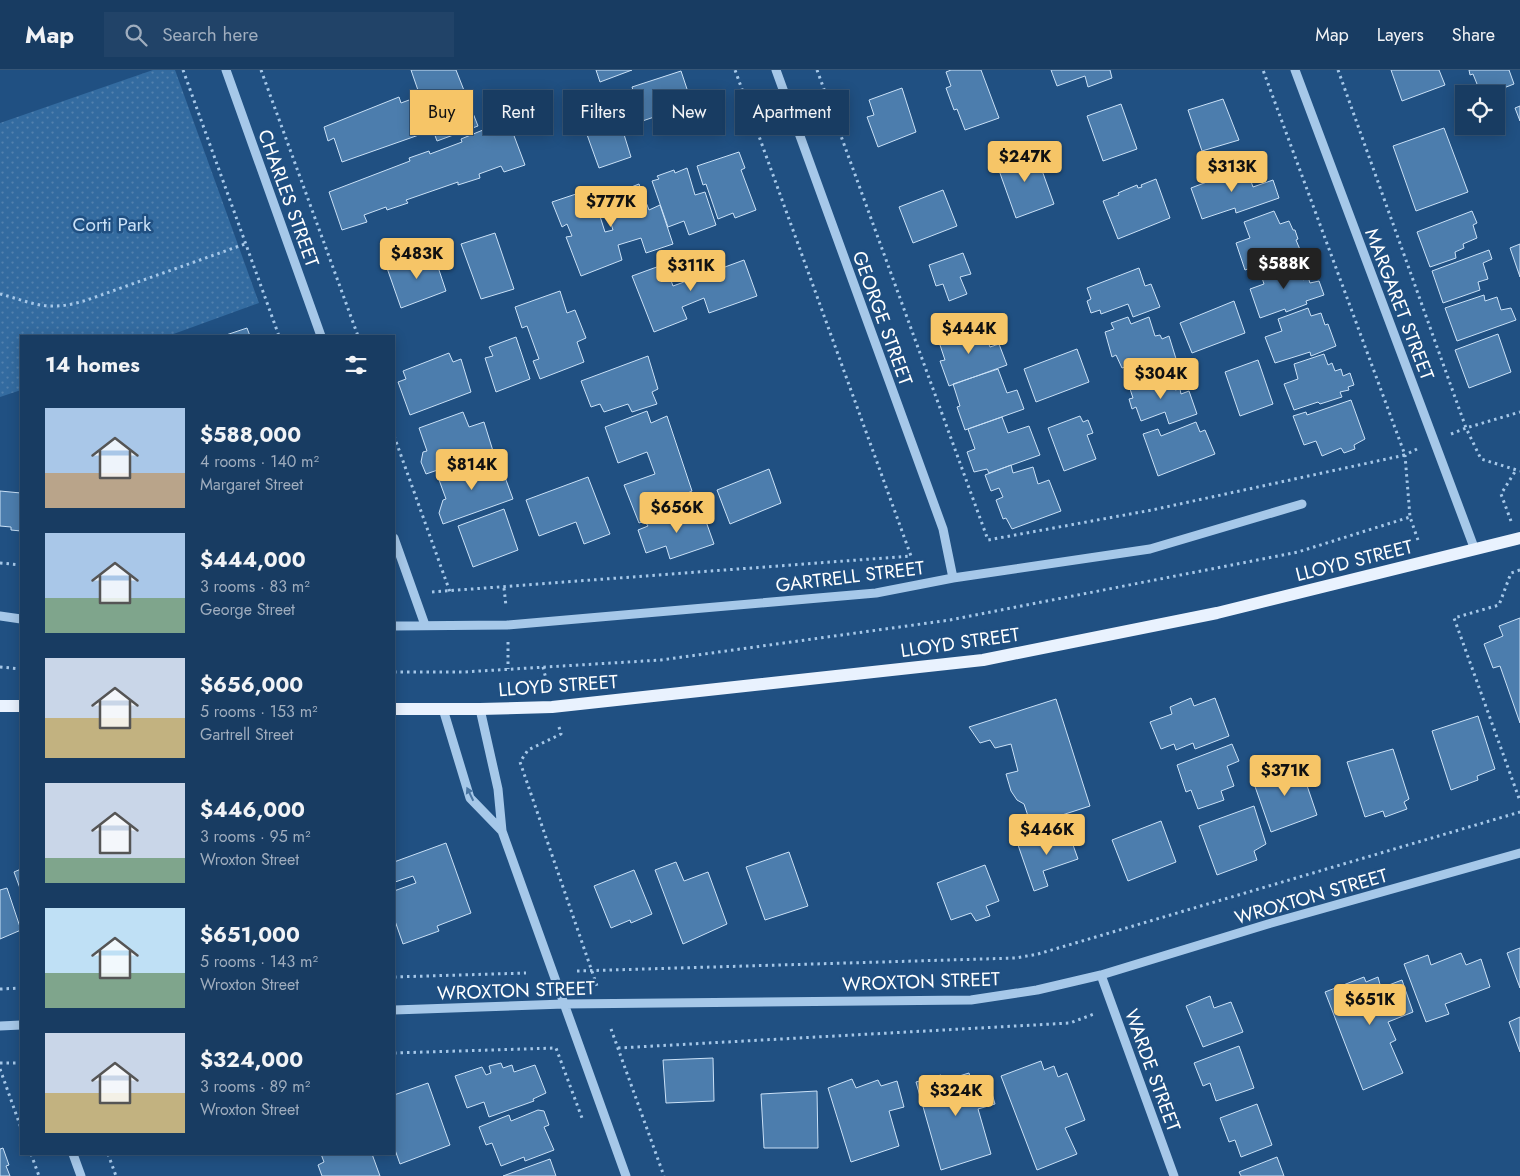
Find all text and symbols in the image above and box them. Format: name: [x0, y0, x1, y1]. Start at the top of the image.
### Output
search box: [104, 12, 454, 57]
text: Map: [25, 17, 74, 52]
icon: search: [122, 21, 150, 49]
text: Search here: [162, 21, 258, 48]
text: Map: [1315, 22, 1349, 48]
text: Layers: [1377, 22, 1424, 48]
text: Share: [1452, 22, 1495, 48]
map controls: [1455, 85, 1505, 135]
button: locate: [1455, 85, 1505, 135]
chip: Buy: [410, 90, 473, 135]
chip: Rent: [483, 90, 553, 135]
chip: Filters: [563, 90, 643, 135]
chip: New: [653, 90, 725, 135]
chip: Apartment: [735, 90, 849, 135]
street label: CHARLES STREET: [251, 126, 326, 271]
pin: $247K: [990, 140, 1060, 183]
text: $247K: [999, 145, 1051, 168]
pin: $313K: [1197, 150, 1267, 193]
text: $313K: [1207, 155, 1257, 178]
pin: $777K: [576, 186, 646, 228]
text: $777K: [586, 190, 636, 213]
park label: Corti Park: [73, 211, 152, 238]
street label: MARGARET STREET: [1358, 224, 1441, 384]
pin: $483K: [382, 238, 452, 280]
text: $483K: [391, 242, 443, 265]
street label: GEORGE STREET: [846, 247, 919, 389]
pin: $588K: [1249, 248, 1319, 290]
pin: $311K: [656, 250, 726, 292]
text: $588K: [1258, 252, 1310, 275]
text: $311K: [667, 254, 715, 277]
pin: $444K: [934, 312, 1004, 355]
text: $444K: [942, 317, 996, 340]
text: 14 homes: [45, 350, 140, 380]
icon: filters: [342, 351, 370, 379]
pin: $304K: [1126, 358, 1196, 400]
text: $304K: [1135, 362, 1187, 385]
text: $588,000: [200, 420, 301, 450]
icon: home: [85, 428, 145, 488]
pin: $814K: [437, 448, 507, 491]
text: 4 rooms · 140 m²: [200, 450, 319, 473]
text: $814K: [447, 453, 497, 476]
text: Margaret Street: [200, 473, 303, 496]
pin: $656K: [642, 492, 712, 534]
text: $656K: [651, 496, 703, 519]
street label: LLOYD STREET: [1293, 533, 1416, 588]
text: $444,000: [200, 545, 306, 575]
icon: home: [85, 553, 145, 613]
street label: GARTRELL STREET: [774, 554, 926, 599]
text: 3 rooms · 83 m²: [200, 575, 310, 598]
text: George Street: [200, 598, 295, 621]
street label: LLOYD STREET: [899, 621, 1021, 664]
street label: LLOYD STREET: [497, 668, 619, 703]
text: $656,000: [200, 670, 303, 700]
icon: home: [85, 678, 145, 738]
text: 5 rooms · 153 m²: [200, 700, 318, 723]
text: Gartrell Street: [200, 723, 293, 746]
pin: $371K: [1250, 754, 1320, 797]
text: $371K: [1261, 759, 1309, 782]
one-way arrow: [466, 787, 474, 801]
text: $446,000: [200, 795, 305, 825]
icon: home: [85, 803, 145, 863]
pin: $446K: [1012, 814, 1082, 856]
text: $446K: [1020, 818, 1074, 841]
text: 3 rooms · 95 m²: [200, 825, 311, 848]
text: Wroxton Street: [200, 848, 299, 871]
street label: WROXTON STREET: [1231, 862, 1391, 931]
text: $651,000: [200, 920, 300, 950]
icon: home: [85, 928, 145, 988]
text: 5 rooms · 143 m²: [200, 950, 318, 973]
street label: WROXTON STREET: [842, 965, 1001, 998]
text: Wroxton Street: [200, 973, 299, 996]
street label: WROXTON STREET: [437, 974, 596, 1007]
pin: $651K: [1335, 984, 1405, 1026]
text: $651K: [1345, 988, 1395, 1011]
street label: WARDE STREET: [1118, 1005, 1187, 1135]
text: $324,000: [200, 1045, 303, 1075]
icon: home: [85, 1053, 145, 1113]
pin: $324K: [921, 1074, 991, 1117]
text: 3 rooms · 89 m²: [200, 1075, 310, 1098]
text: $324K: [930, 1079, 982, 1102]
text: Wroxton Street: [200, 1098, 299, 1121]

